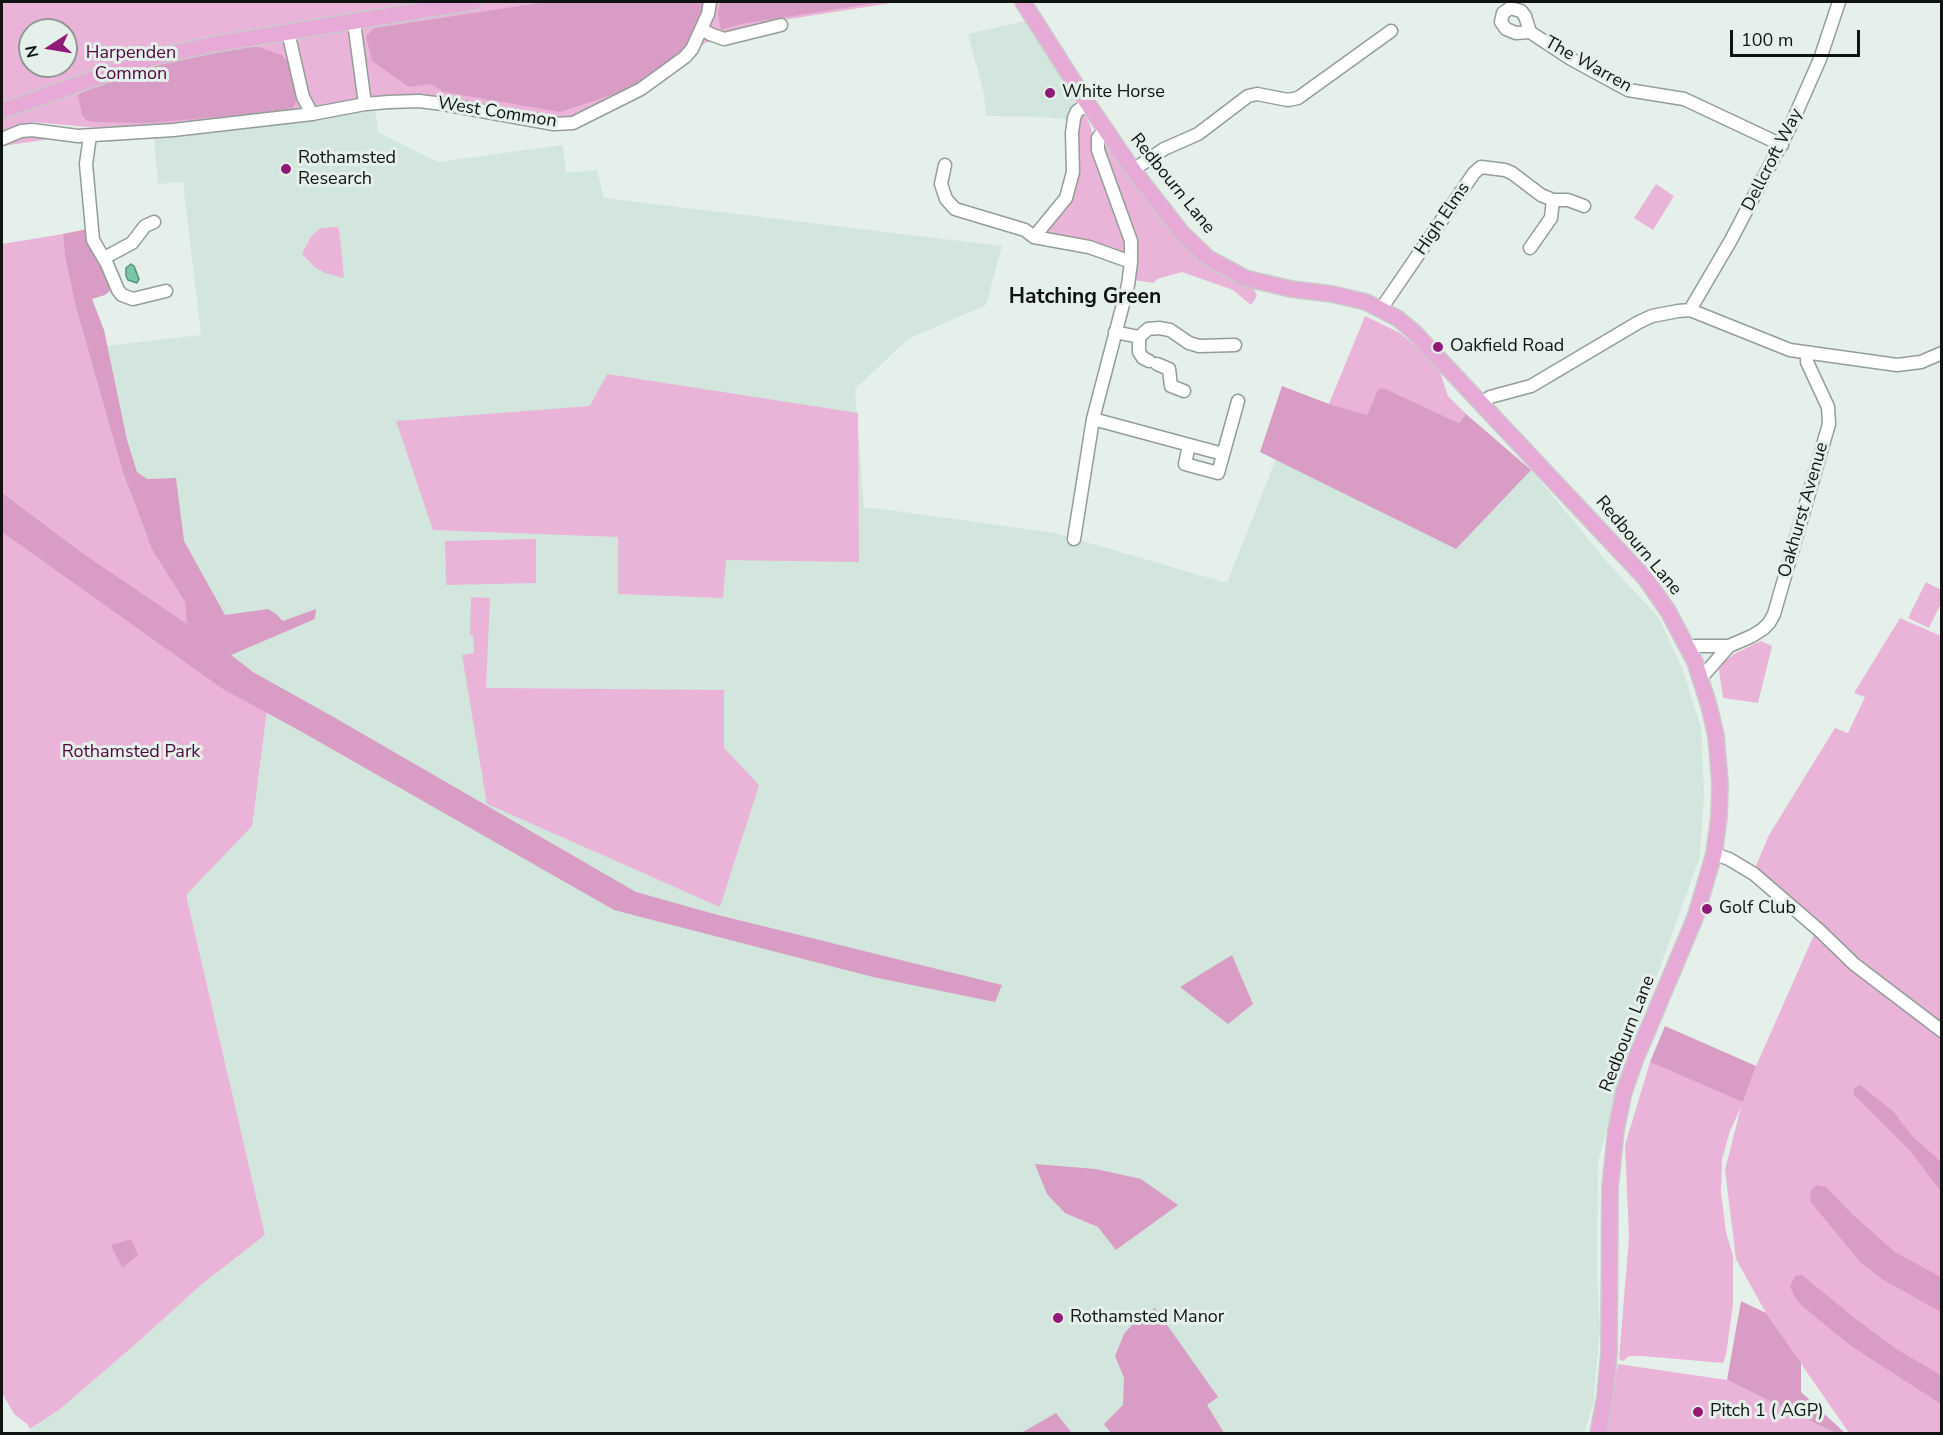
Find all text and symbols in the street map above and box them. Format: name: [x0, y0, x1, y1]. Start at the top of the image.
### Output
north arrow: [18, 18, 78, 78]
scale bar: [1733, 18, 1864, 56]
text: 100 m: [1741, 28, 1793, 52]
street label: The Warren: [1541, 32, 1635, 98]
text: N: [20, 43, 44, 59]
park label: Harpenden Common: [86, 43, 176, 86]
place label: White Horse: [1062, 82, 1165, 104]
marker: White Horse: [1043, 86, 1057, 100]
street label: West Common: [436, 93, 558, 133]
street label: Dellcroft Way: [1738, 105, 1808, 215]
street label: Redbourn Lane: [1125, 129, 1219, 239]
place label: Rothamsted Research: [298, 148, 396, 190]
marker: Rothamsted Research: [279, 162, 293, 176]
street label: High Elms: [1411, 178, 1475, 260]
district label: Hatching Green: [1009, 285, 1161, 311]
place label: Oakfield Road: [1450, 336, 1564, 358]
marker: Oakfield Road: [1431, 340, 1445, 354]
street label: Oakhurst Avenue: [1774, 440, 1834, 580]
street label: Redbourn Lane: [1590, 492, 1686, 600]
park label: Rothamsted Park: [62, 742, 200, 764]
place label: Golf Club: [1719, 898, 1796, 920]
marker: Golf Club: [1700, 902, 1714, 916]
street label: Redbourn Lane: [1596, 973, 1660, 1095]
place label: Rothamsted Manor: [1070, 1307, 1224, 1329]
marker: Rothamsted Manor: [1051, 1311, 1065, 1325]
place label: Pitch 1 ( AGP): [1710, 1401, 1824, 1423]
marker: Pitch 1 ( AGP): [1691, 1405, 1705, 1419]

